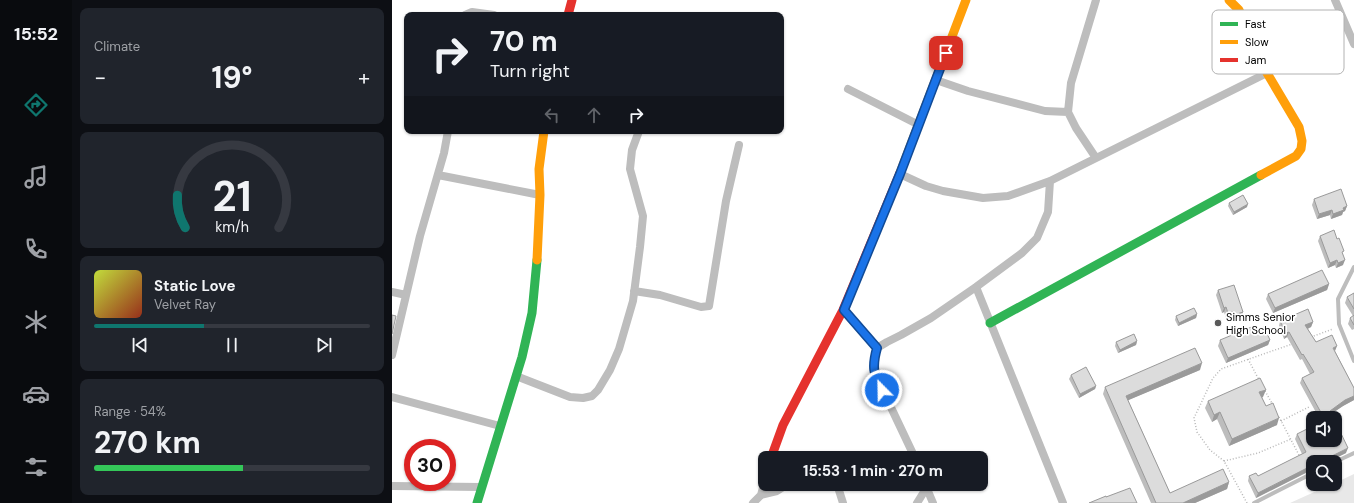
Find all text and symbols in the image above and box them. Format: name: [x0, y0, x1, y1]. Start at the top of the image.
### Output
legend: [1212, 10, 1344, 74]
text: Fast: [1245, 17, 1266, 31]
text: 15:52: [14, 22, 58, 46]
text: 70 m: [490, 23, 558, 60]
icon: right: [424, 28, 476, 80]
text: Slow: [1245, 35, 1269, 49]
pin: [929, 36, 963, 70]
text: Climate: [94, 38, 140, 55]
icon: arrive: [935, 42, 957, 64]
text: Jam: [1245, 53, 1266, 67]
text: 19°: [212, 58, 252, 97]
text: Turn right: [490, 59, 570, 83]
text: −: [94, 63, 106, 92]
text: +: [358, 63, 370, 92]
icon: directions: [22, 91, 50, 119]
icon: left: [541, 104, 563, 126]
icon: ahead: [583, 104, 605, 126]
icon: right: [625, 104, 647, 126]
icon: music: [22, 163, 50, 191]
text: 21: [212, 169, 252, 223]
text: km/h: [215, 217, 249, 235]
icon: phone: [22, 235, 50, 263]
text: Static Love: [154, 276, 235, 296]
text: Velvet Ray: [154, 296, 216, 313]
icon: climate: [22, 308, 50, 336]
place label: Simms Senior High School: [1226, 310, 1295, 337]
marker: Simms Senior High School: [1213, 318, 1223, 328]
icon: previous: [129, 334, 151, 356]
icon: pause: [221, 334, 243, 356]
icon: next: [313, 334, 335, 356]
position arrow: [861, 369, 903, 411]
icon: car: [22, 380, 50, 408]
text: Range · 54%: [94, 403, 166, 420]
map controls: [1306, 411, 1342, 491]
button: sound: [1306, 411, 1342, 447]
text: 270 km: [94, 423, 201, 462]
speed limit sign: 30: [404, 439, 456, 491]
icon: filters: [22, 453, 50, 481]
button: search: [1306, 455, 1342, 491]
text: 15:53 · 1 min · 270 m: [803, 461, 943, 481]

